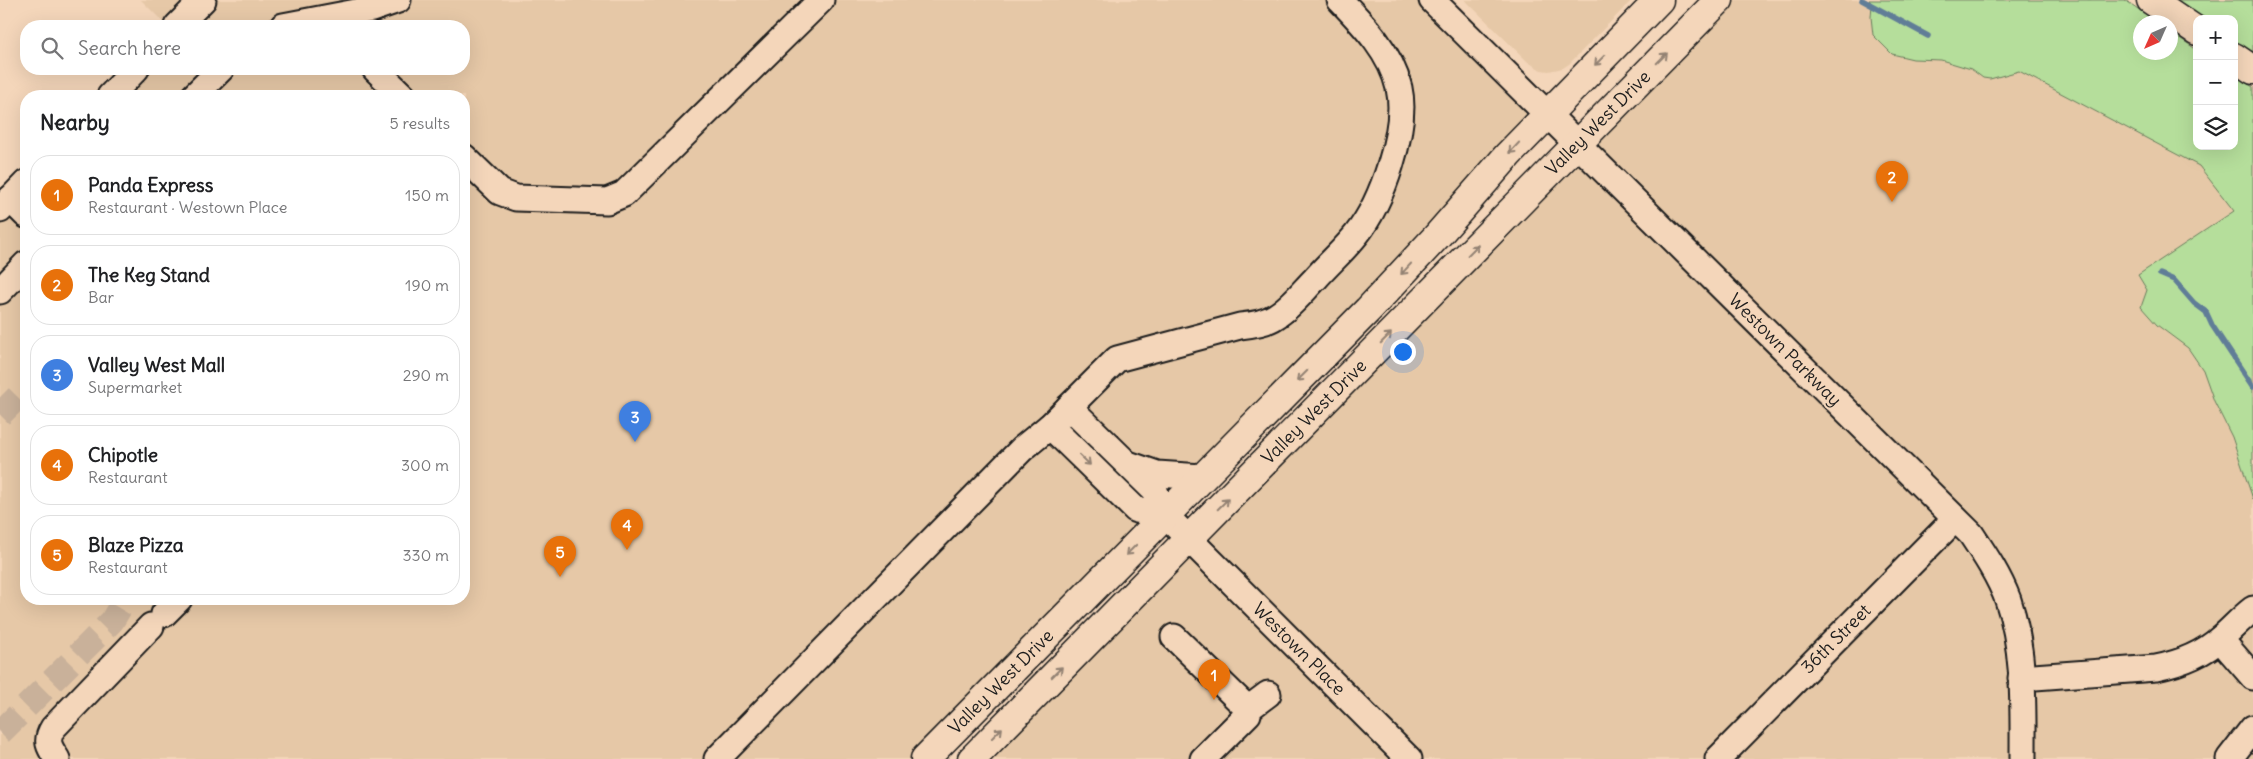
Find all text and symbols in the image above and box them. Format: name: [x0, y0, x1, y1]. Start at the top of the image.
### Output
north arrow: [2133, 15, 2178, 60]
map controls: [2193, 15, 2238, 150]
button: +: [2193, 15, 2238, 60]
search box: [20, 20, 470, 75]
icon: search: [38, 34, 66, 62]
text: Search here: [78, 36, 181, 60]
one-way arrow: [1656, 52, 1668, 65]
one-way arrow: [1594, 53, 1606, 66]
button: −: [2193, 60, 2238, 105]
street label: Valley West Drive: [1540, 65, 1655, 180]
button: layers: [2193, 105, 2238, 150]
text: Nearby: [40, 109, 110, 136]
text: 5 results: [389, 113, 450, 133]
one-way arrow: [1508, 142, 1520, 155]
pin: 2: [1876, 161, 1908, 202]
text: Panda Express: [88, 173, 213, 197]
text: 1: [54, 185, 60, 205]
text: 150 m: [405, 185, 449, 205]
text: Restaurant · Westown Place: [88, 197, 287, 217]
one-way arrow: [1467, 244, 1479, 256]
text: The Keg Stand: [88, 263, 210, 287]
one-way arrow: [1400, 263, 1412, 276]
text: 2: [53, 275, 61, 295]
text: 190 m: [405, 275, 449, 295]
text: Bar: [88, 287, 114, 307]
street label: Westown Parkway: [1724, 288, 1847, 411]
one-way arrow: [1380, 332, 1392, 344]
your location: [1390, 339, 1416, 365]
text: Valley West Mall: [88, 353, 225, 377]
street label: Valley West Drive: [1256, 354, 1371, 469]
text: 3: [52, 365, 62, 385]
text: 290 m: [403, 365, 449, 385]
one-way arrow: [1296, 370, 1308, 382]
text: Supermarket: [88, 377, 182, 397]
pin: 3: [619, 401, 651, 442]
text: Chipotle: [88, 443, 158, 467]
one-way arrow: [1079, 454, 1092, 466]
text: 4: [52, 455, 62, 475]
text: 300 m: [401, 455, 449, 475]
text: Restaurant: [88, 467, 168, 487]
one-way arrow: [1217, 498, 1229, 510]
pin: 4: [611, 509, 643, 550]
text: Blaze Pizza: [88, 533, 184, 557]
pin: 5: [544, 536, 576, 577]
one-way arrow: [1124, 544, 1137, 556]
text: 5: [52, 545, 62, 565]
text: 330 m: [402, 545, 449, 565]
text: Restaurant: [88, 557, 168, 577]
street label: Westown Place: [1248, 597, 1351, 700]
street label: 36th Street: [1796, 599, 1875, 678]
street label: Valley West Drive: [943, 624, 1058, 739]
pin: 1: [1198, 659, 1230, 700]
one-way arrow: [1051, 666, 1063, 678]
one-way arrow: [991, 727, 1003, 739]

